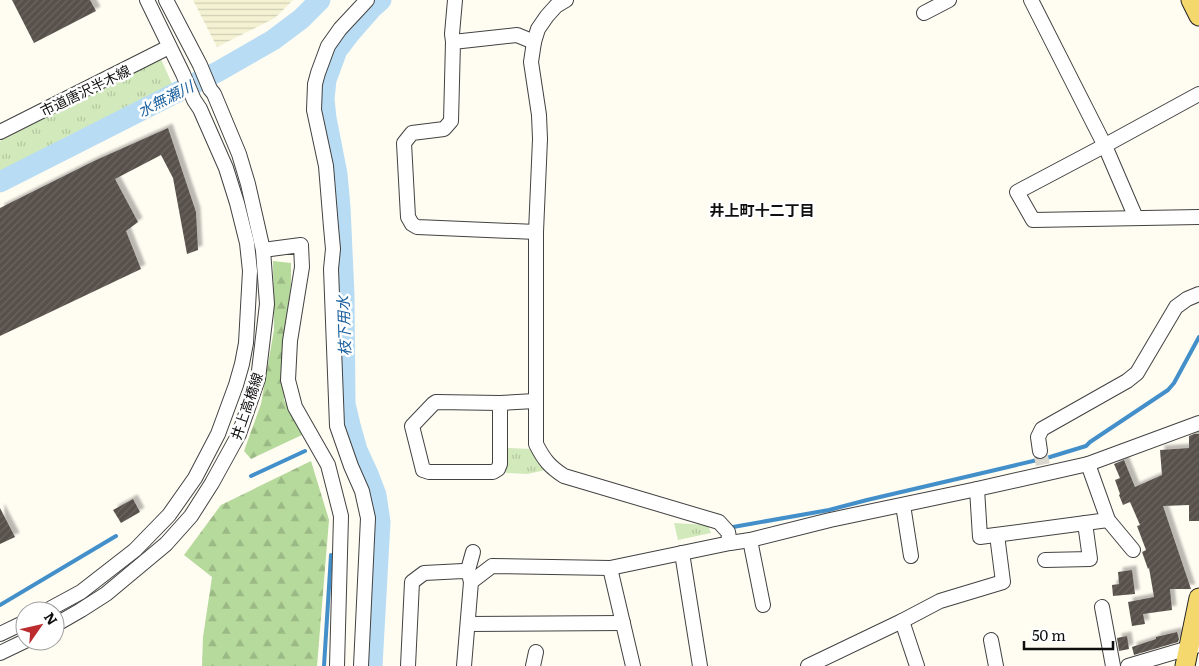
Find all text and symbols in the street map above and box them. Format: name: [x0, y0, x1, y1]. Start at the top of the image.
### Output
street label: 市道唐沢半木線: [37, 60, 133, 120]
water label: 水無瀬川: [133, 73, 199, 122]
district label: 井上町十二丁目: [709, 198, 815, 221]
water label: 枝下用水: [330, 294, 356, 356]
street label: 井上高橋線: [225, 370, 267, 442]
north arrow: [15, 601, 65, 651]
text: N: [40, 608, 63, 629]
scale bar: [1024, 618, 1113, 650]
text: 50 m: [1032, 623, 1066, 646]

